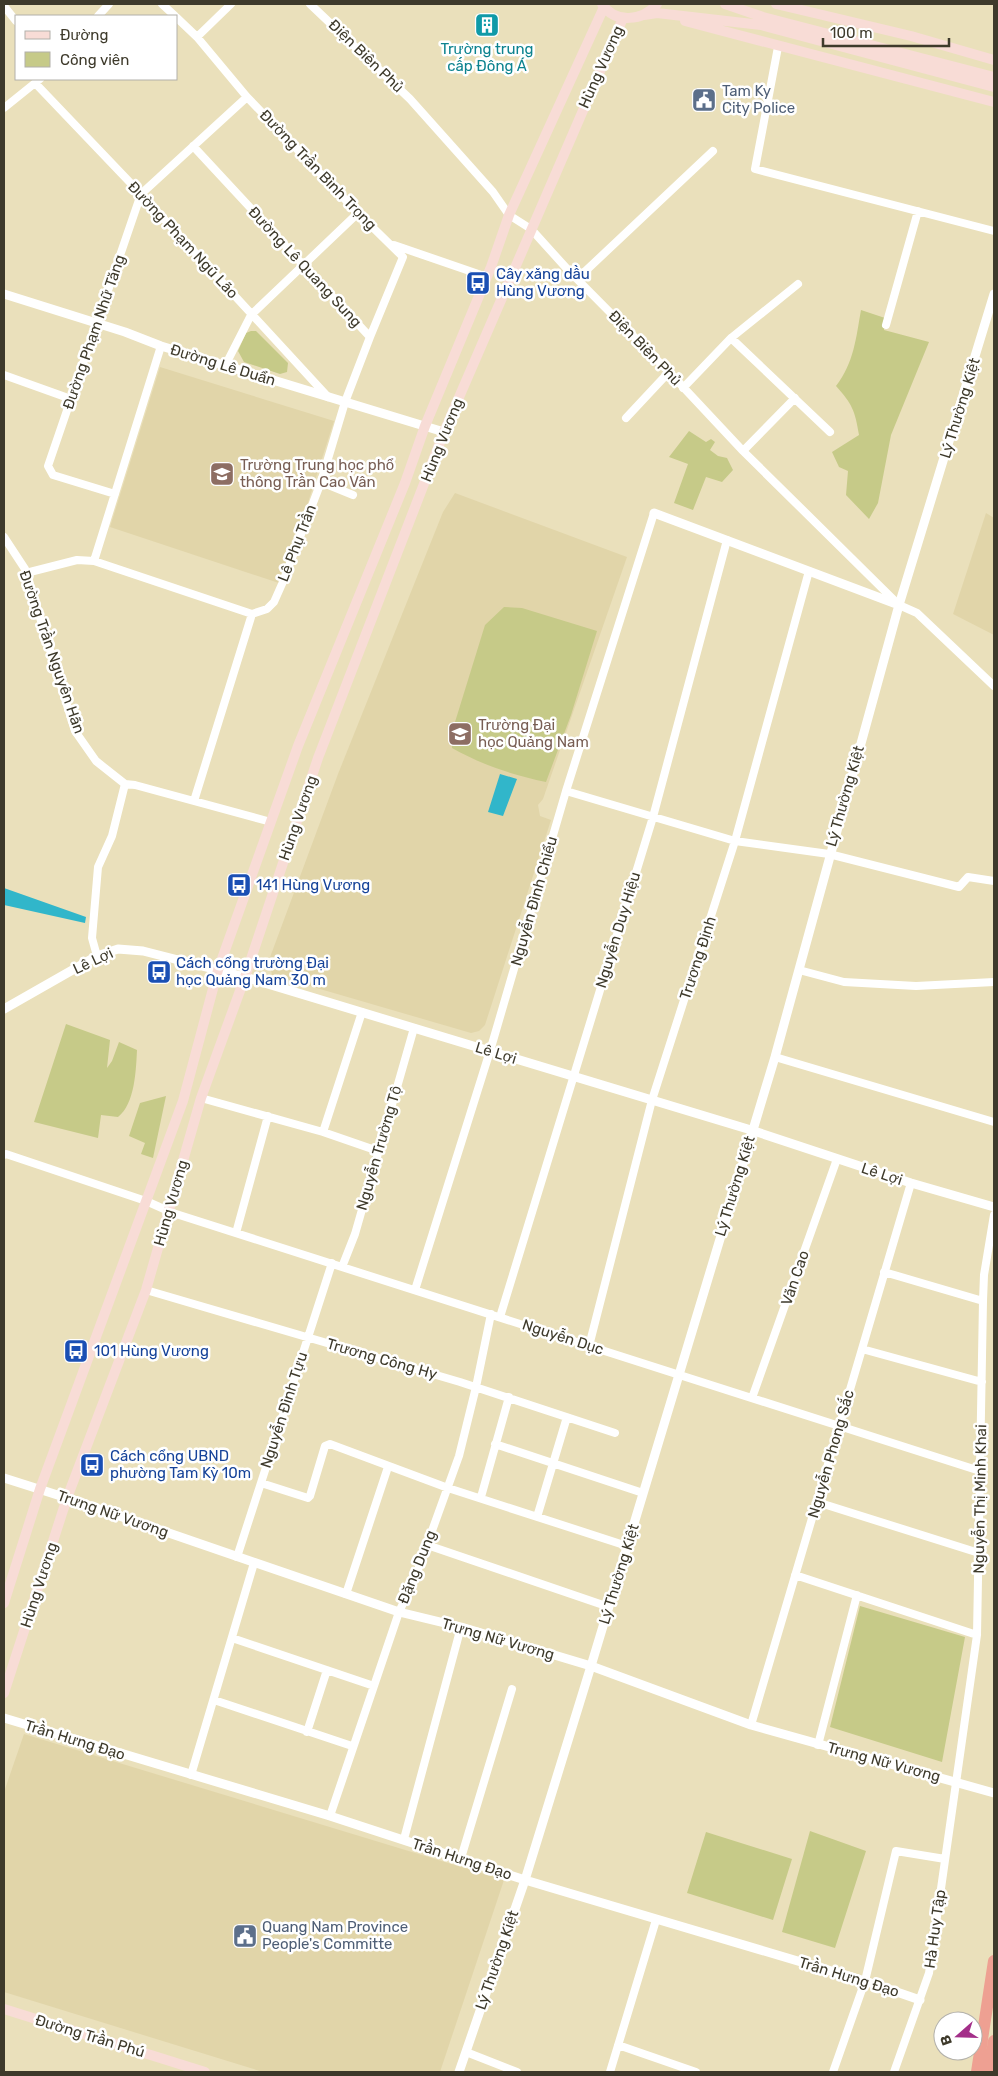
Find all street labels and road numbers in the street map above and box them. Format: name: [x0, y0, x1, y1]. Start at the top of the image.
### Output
street label: Điện Biên Phủ: [325, 16, 407, 96]
street label: Hùng Vương: [575, 23, 627, 111]
street label: Đường Trần Bình Trọng: [256, 106, 380, 234]
street label: Đường Phạm Ngũ Lão: [124, 178, 242, 302]
street label: Đường Lê Quang Sung: [245, 203, 365, 331]
street label: Đường Phạm Nhữ Tăng: [59, 252, 129, 412]
street label: Điện Biên Phủ: [605, 307, 685, 389]
street label: Đường Lê Duẩn: [168, 340, 278, 390]
street label: Lý Thường Kiệt: [936, 355, 984, 460]
street label: Hùng Vương: [417, 395, 467, 485]
street label: Lê Phụ Trần: [274, 502, 320, 584]
street label: Đường Trần Nguyên Hãn: [16, 568, 89, 736]
street label: Lý Thường Kiệt: [822, 743, 868, 849]
street label: Hùng Vương: [275, 773, 321, 863]
street label: Nguyễn Đình Chiểu: [507, 834, 561, 968]
street label: Nguyễn Duy Hiệu: [592, 870, 644, 990]
street label: Trương Định: [676, 914, 720, 1002]
street label: Lê Lợi: [70, 944, 116, 978]
street label: Lê Lợi: [473, 1038, 519, 1068]
street label: Nguyễn Trường Tộ: [352, 1084, 405, 1212]
street label: Lý Thường Kiệt: [711, 1133, 759, 1238]
street label: Hùng Vương: [150, 1158, 192, 1248]
street label: Lê Lợi: [859, 1159, 905, 1189]
street label: Văn Cao: [777, 1248, 813, 1308]
street label: Nguyễn Dục: [520, 1315, 606, 1359]
street label: Trương Công Hy: [325, 1335, 439, 1383]
street label: Nguyễn Đình Tựu: [257, 1350, 311, 1470]
street label: Nguyễn Phong Sắc: [804, 1388, 858, 1520]
street label: Nguyễn Thị Minh Khai: [970, 1424, 990, 1574]
street label: Trưng Nữ Vương: [55, 1487, 171, 1541]
street label: Lý Thường Kiệt: [595, 1521, 643, 1626]
street label: Đặng Dung: [394, 1527, 440, 1607]
street label: Hùng Vương: [17, 1540, 61, 1630]
street label: Trưng Nữ Vương: [440, 1614, 556, 1664]
street label: Trần Hưng Đạo: [23, 1716, 127, 1764]
street label: Trưng Nữ Vương: [825, 1738, 943, 1786]
street label: Trần Hưng Đạo: [410, 1834, 514, 1884]
street label: Hà Huy Tập: [921, 1888, 949, 1970]
street label: Lý Thường Kiệt: [472, 1908, 523, 2012]
street label: Trần Hưng Đạo: [797, 1953, 901, 2001]
street label: Đường Trần Phú: [33, 2011, 147, 2061]

